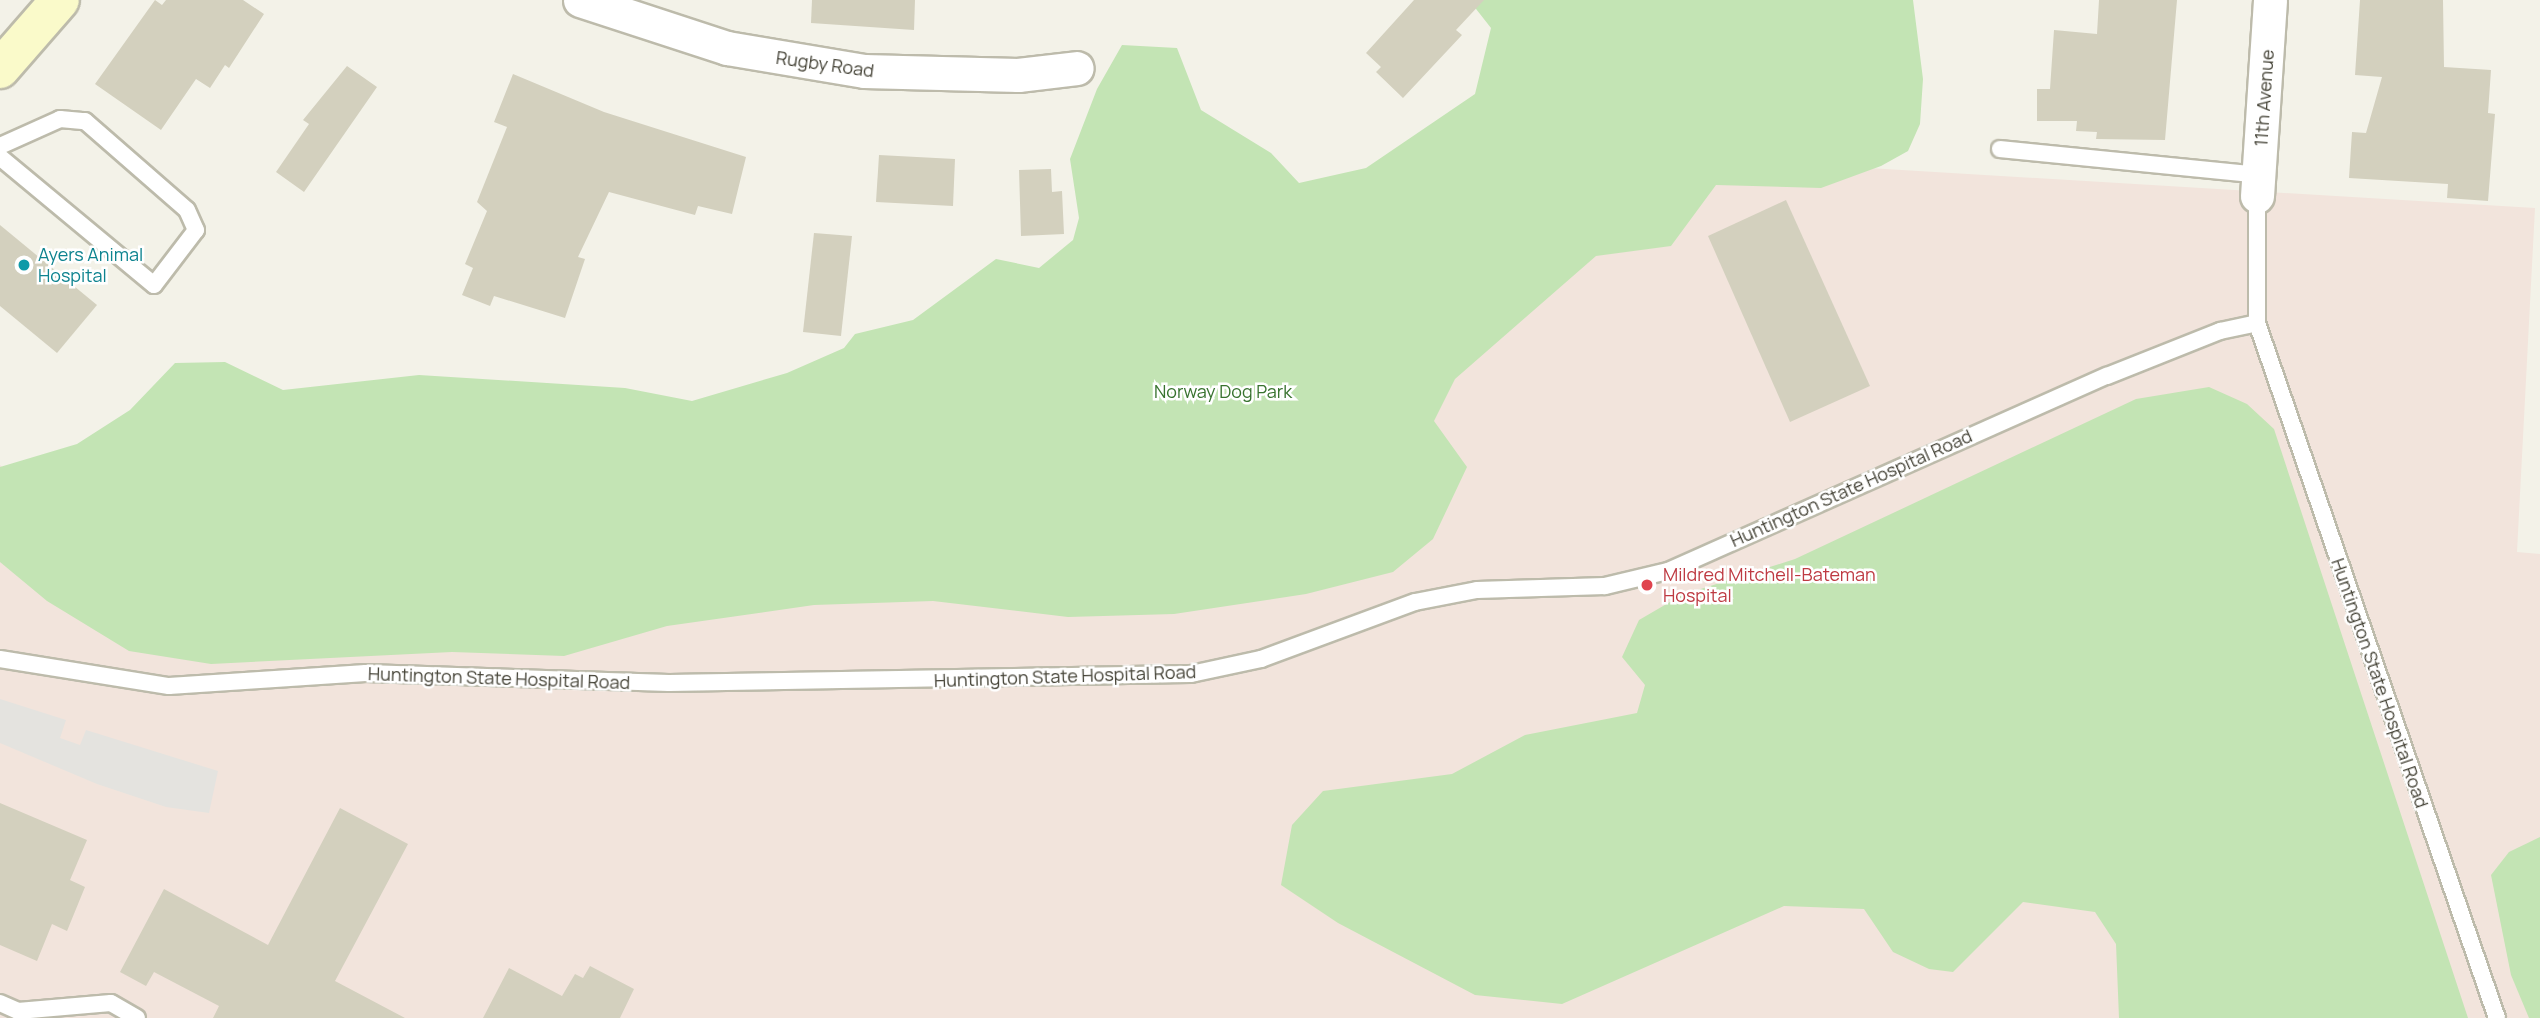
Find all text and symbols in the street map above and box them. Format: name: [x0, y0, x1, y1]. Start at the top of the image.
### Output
street label: Rugby Road: [775, 46, 875, 82]
street label: 11th Avenue: [2250, 49, 2278, 147]
place label: Ayers Animal Hospital: [38, 244, 143, 286]
marker: Ayers Animal Hospital: [16, 257, 32, 273]
park label: Norway Dog Park: [1154, 380, 1292, 402]
street label: Huntington State Hospital Road: [1727, 425, 1975, 551]
street label: Huntington State Hospital Road: [2327, 555, 2433, 811]
place label: Mildred Mitchell-Bateman Hospital: [1663, 564, 1876, 606]
marker: Mildred Mitchell-Bateman Hospital: [1637, 575, 1657, 595]
street label: Huntington State Hospital Road: [934, 661, 1196, 691]
street label: Huntington State Hospital Road: [368, 663, 630, 693]

